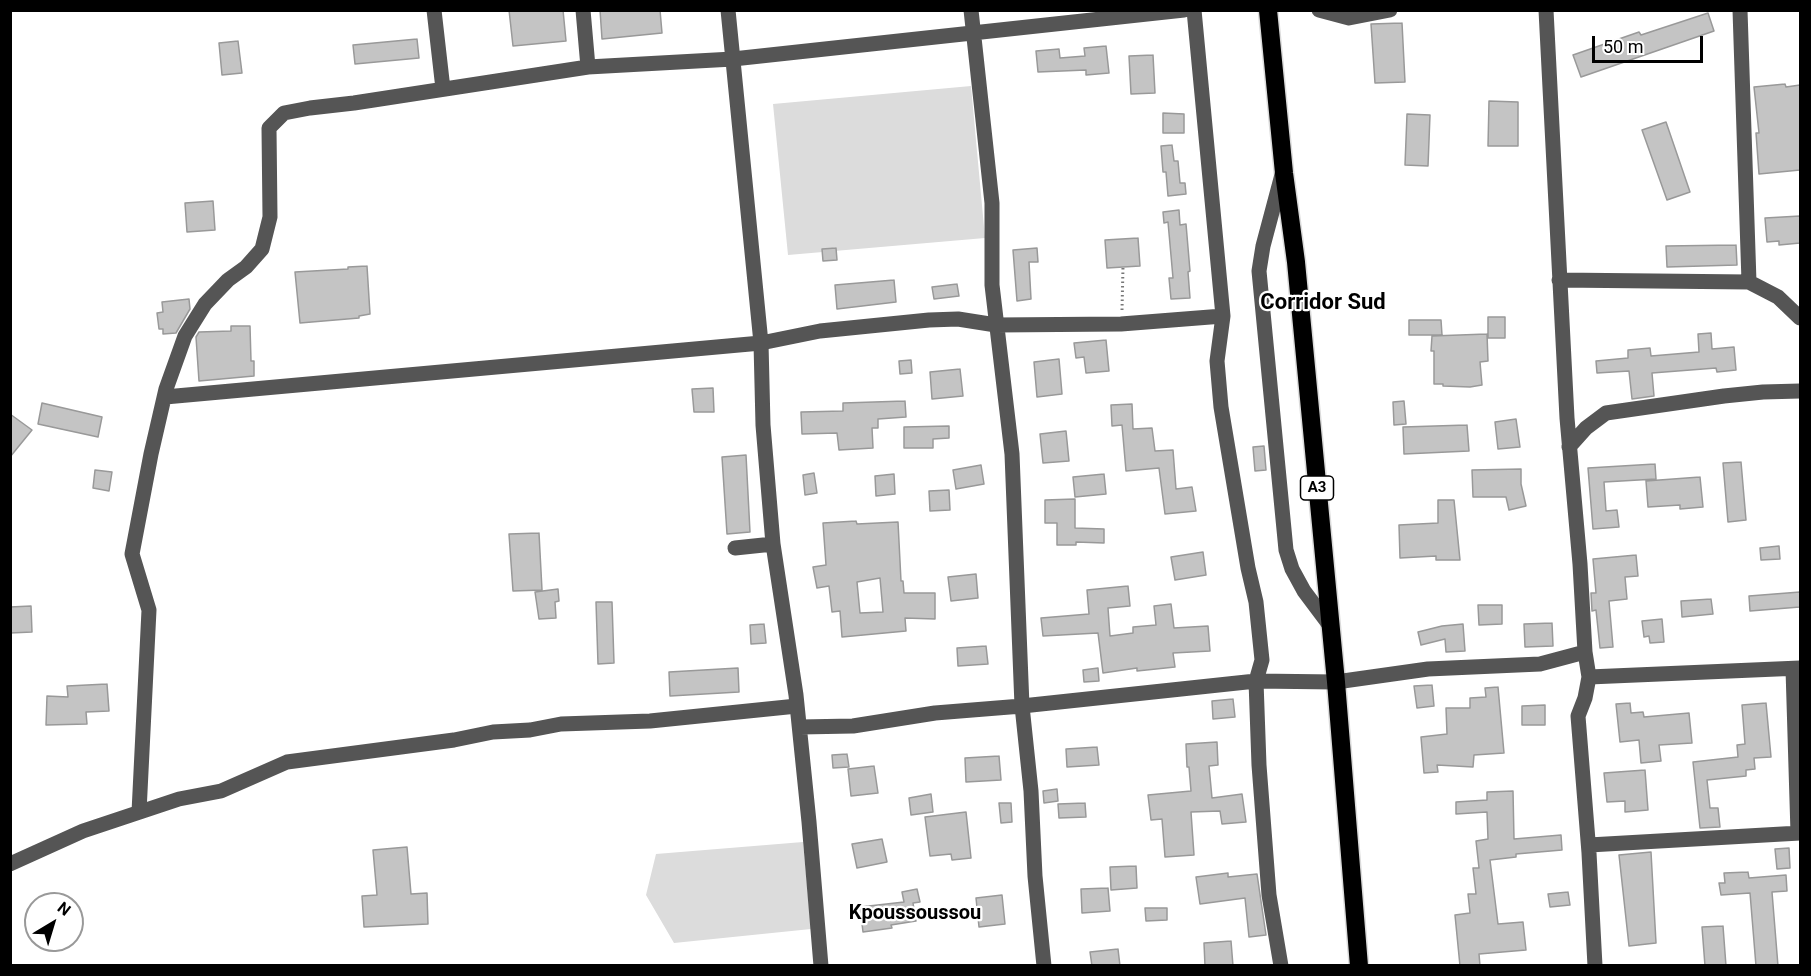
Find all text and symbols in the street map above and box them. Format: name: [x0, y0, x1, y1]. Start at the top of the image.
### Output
scale bar: [1595, 24, 1706, 62]
text: 50 m: [1603, 36, 1643, 57]
district label: Corridor Sud: [1260, 290, 1386, 316]
road number: A3: [1300, 476, 1334, 500]
north arrow: [24, 892, 84, 952]
text: N: [54, 898, 74, 920]
district label: Kpoussoussou: [849, 902, 981, 926]

